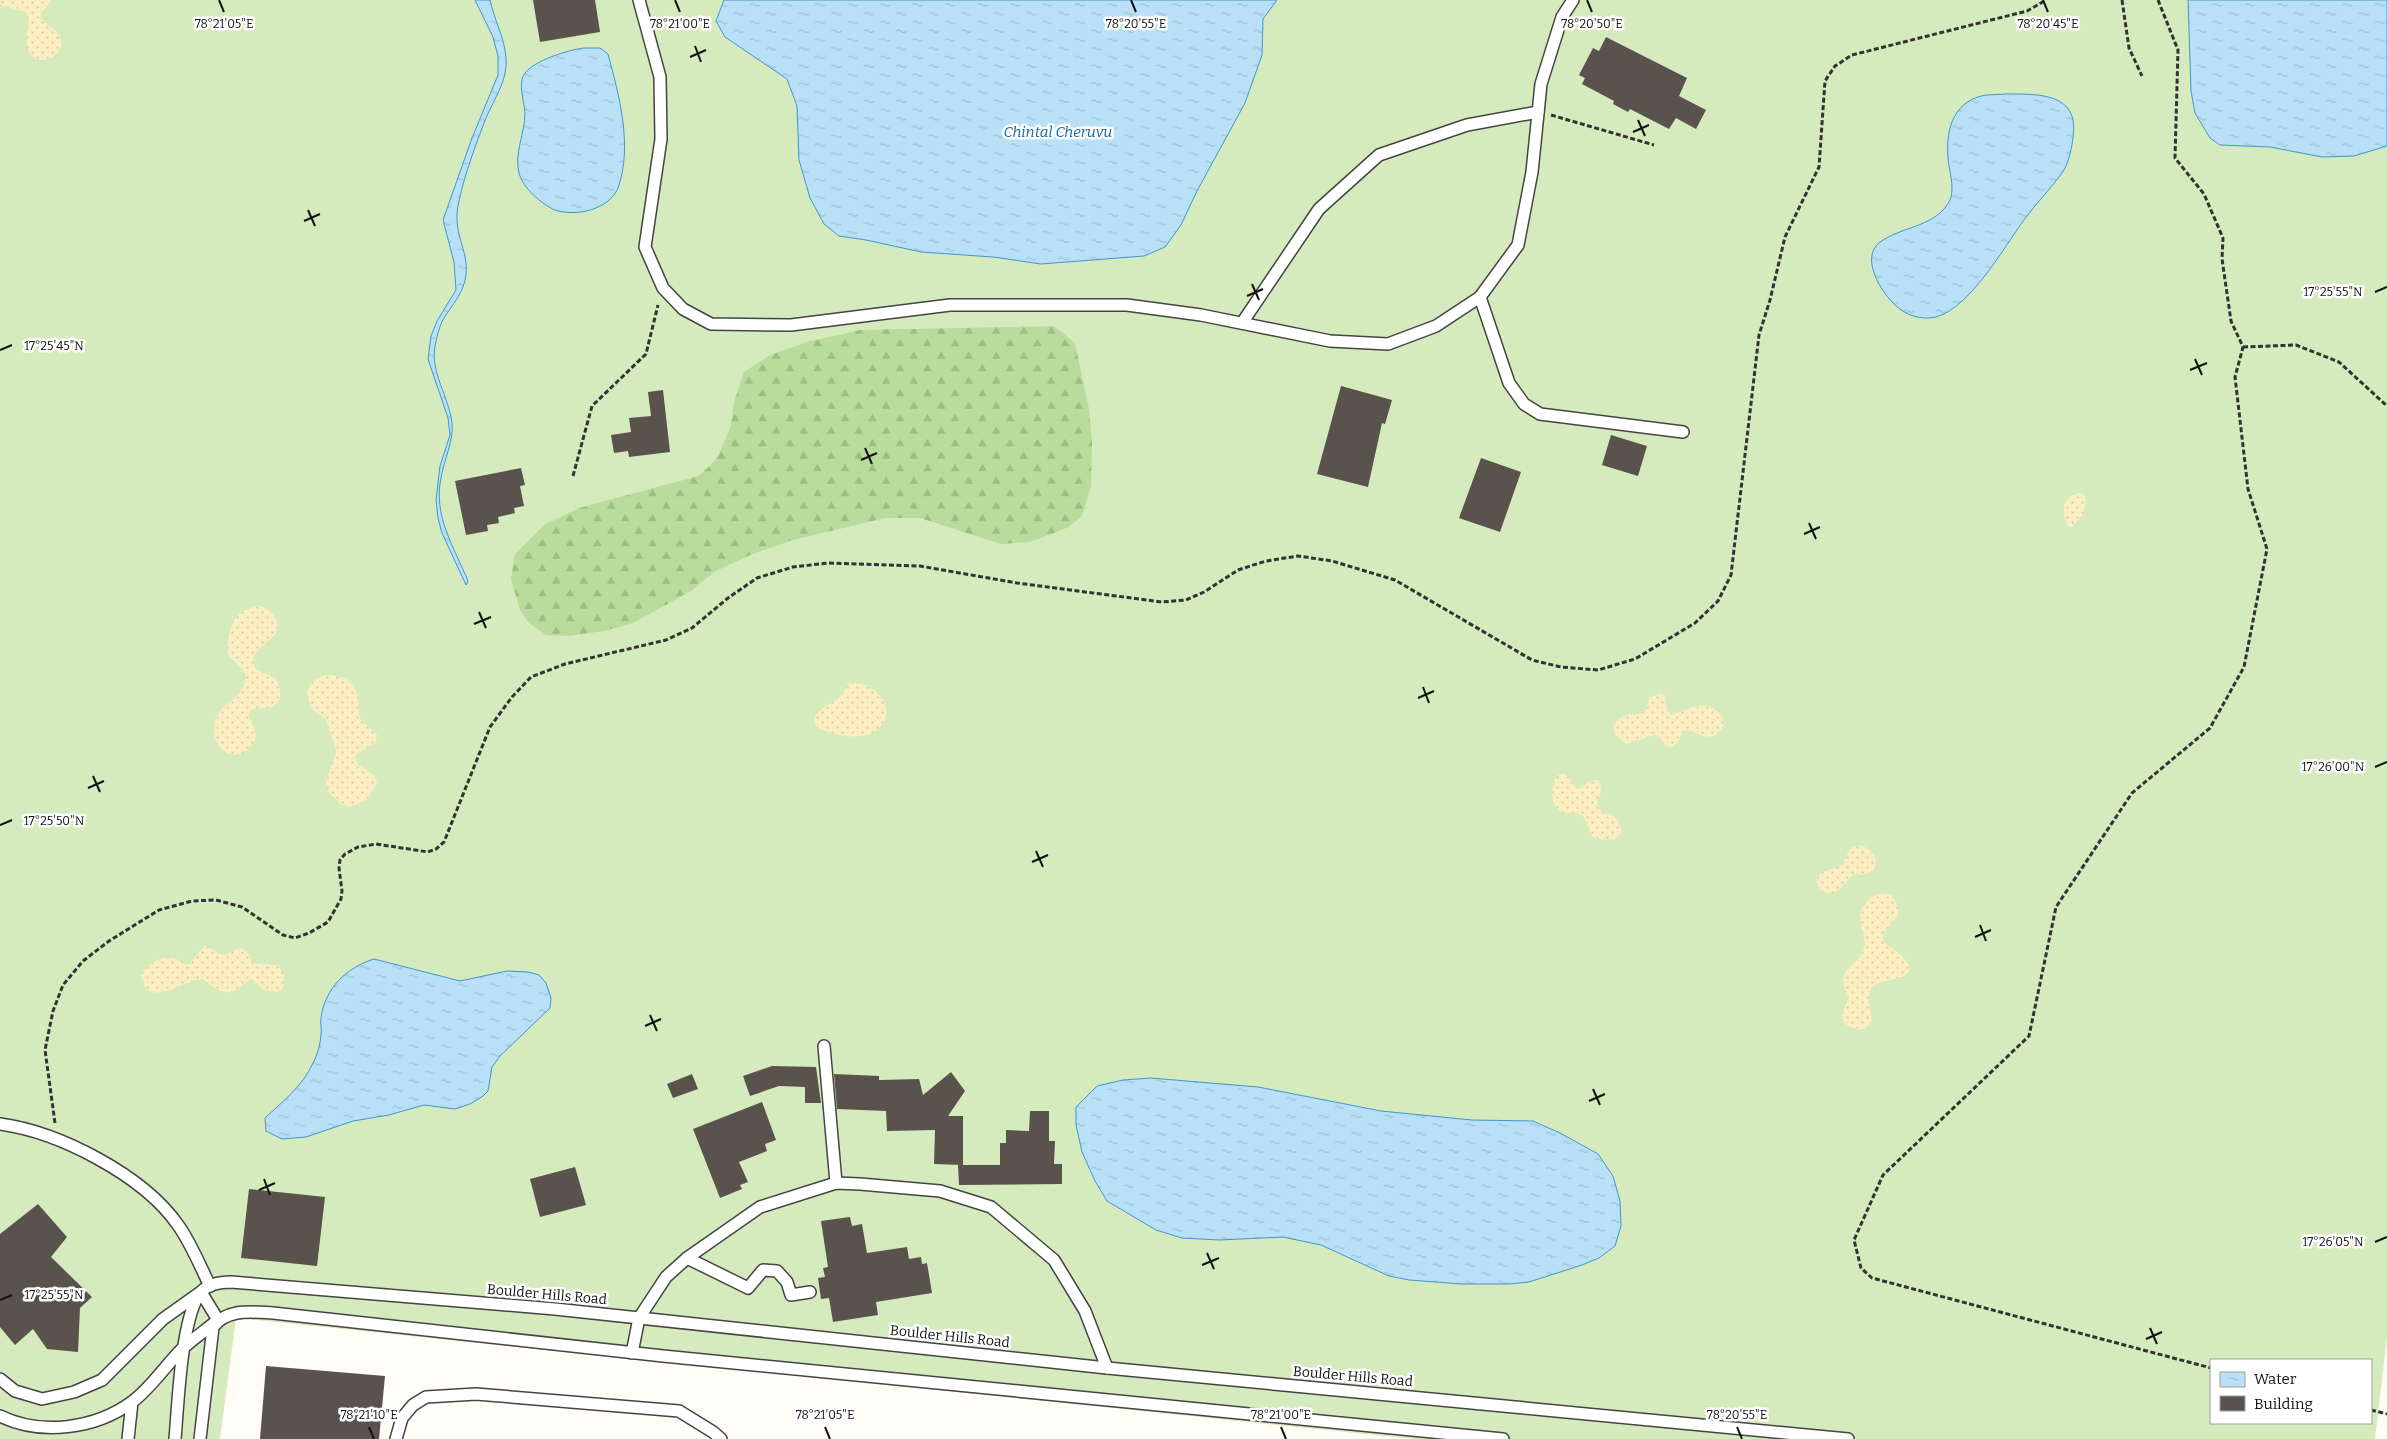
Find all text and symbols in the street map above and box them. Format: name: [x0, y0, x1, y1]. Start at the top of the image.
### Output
text: 78°21'05"E: [195, 17, 253, 31]
text: 78°21'00"E: [650, 17, 710, 31]
text: 78°20'55"E: [1106, 17, 1166, 31]
text: 78°20'50"E: [1561, 17, 1623, 31]
text: 78°20'45"E: [2018, 17, 2078, 31]
water label: Chintal Cheruvu: [1004, 123, 1112, 141]
text: 17°25'55"N: [2303, 285, 2363, 299]
text: 17°25'45"N: [24, 339, 84, 353]
text: 17°26'00"N: [2302, 760, 2365, 774]
text: 17°25'50"N: [24, 814, 85, 828]
text: 17°26'05"N: [2302, 1235, 2364, 1249]
street label: Boulder Hills Road: [486, 1281, 608, 1308]
text: 17°25'55"N: [24, 1288, 84, 1302]
street label: Boulder Hills Road: [889, 1322, 1011, 1351]
legend: [2210, 1359, 2372, 1424]
street label: Boulder Hills Road: [1292, 1363, 1414, 1390]
text: Water: [2254, 1370, 2297, 1388]
text: Building: [2254, 1395, 2313, 1413]
text: 78°21'10"E: [340, 1408, 398, 1422]
text: 78°21'05"E: [796, 1408, 854, 1422]
text: 78°21'00"E: [1251, 1408, 1311, 1422]
text: 78°20'55"E: [1707, 1408, 1767, 1422]

